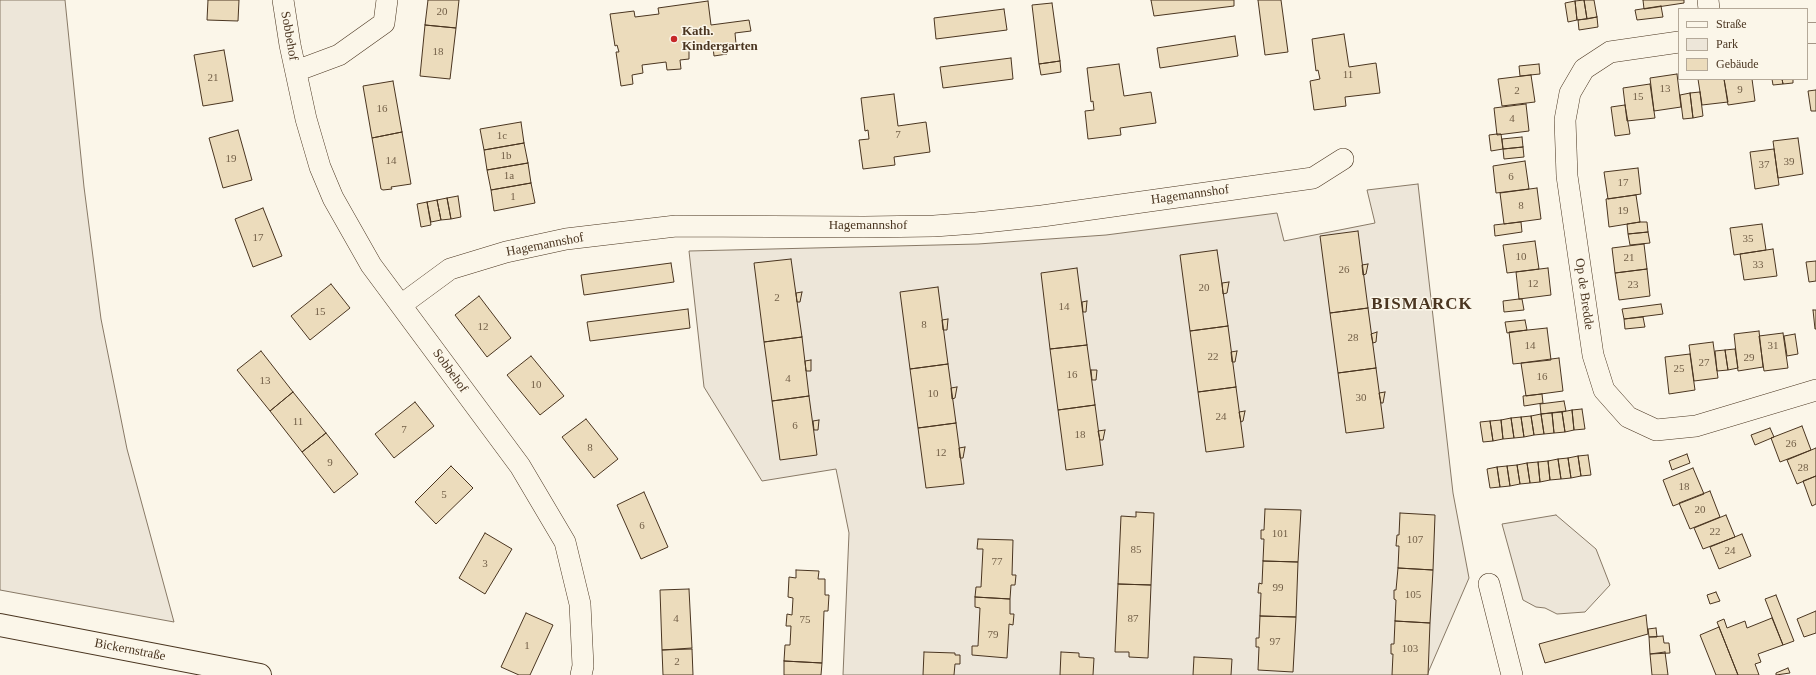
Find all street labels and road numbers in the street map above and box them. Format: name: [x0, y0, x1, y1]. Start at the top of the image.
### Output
street label: Sobbehof: [277, 10, 301, 62]
street label: Hagemannshof: [1150, 182, 1230, 208]
street label: Hagemannshof: [829, 218, 907, 234]
street label: Hagemannshof: [505, 230, 585, 260]
street label: Op de Bredde: [1571, 257, 1597, 331]
street label: Sobbehof: [429, 346, 471, 396]
street label: Bickernstraße: [93, 635, 167, 665]

